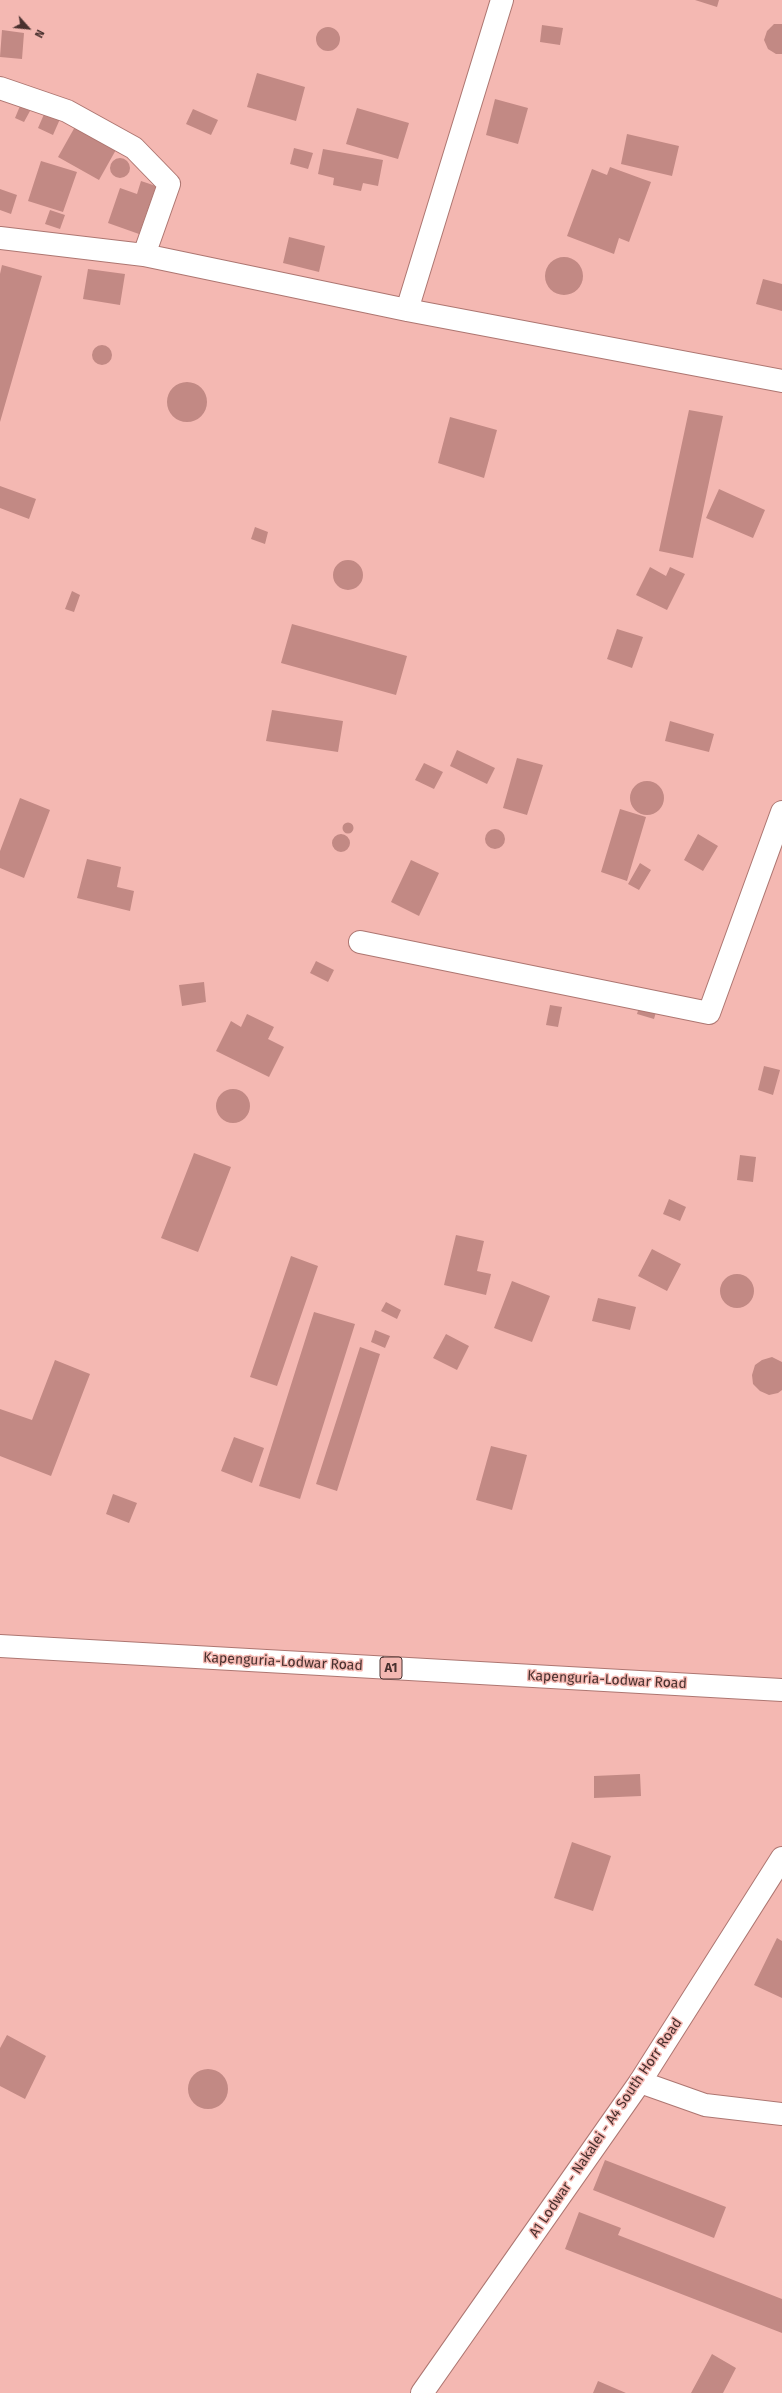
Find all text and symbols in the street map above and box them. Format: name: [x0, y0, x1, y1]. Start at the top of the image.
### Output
north arrow: [8, 8, 48, 48]
text: N: [32, 27, 47, 40]
street label: Kapenguria-Lodwar Road: [203, 1649, 363, 1675]
road number: A1: [380, 1657, 402, 1679]
street label: Kapenguria-Lodwar Road: [527, 1667, 687, 1693]
street label: A1 Lodwar - Nakalei - A4 South Horr Road: [526, 2015, 686, 2241]

